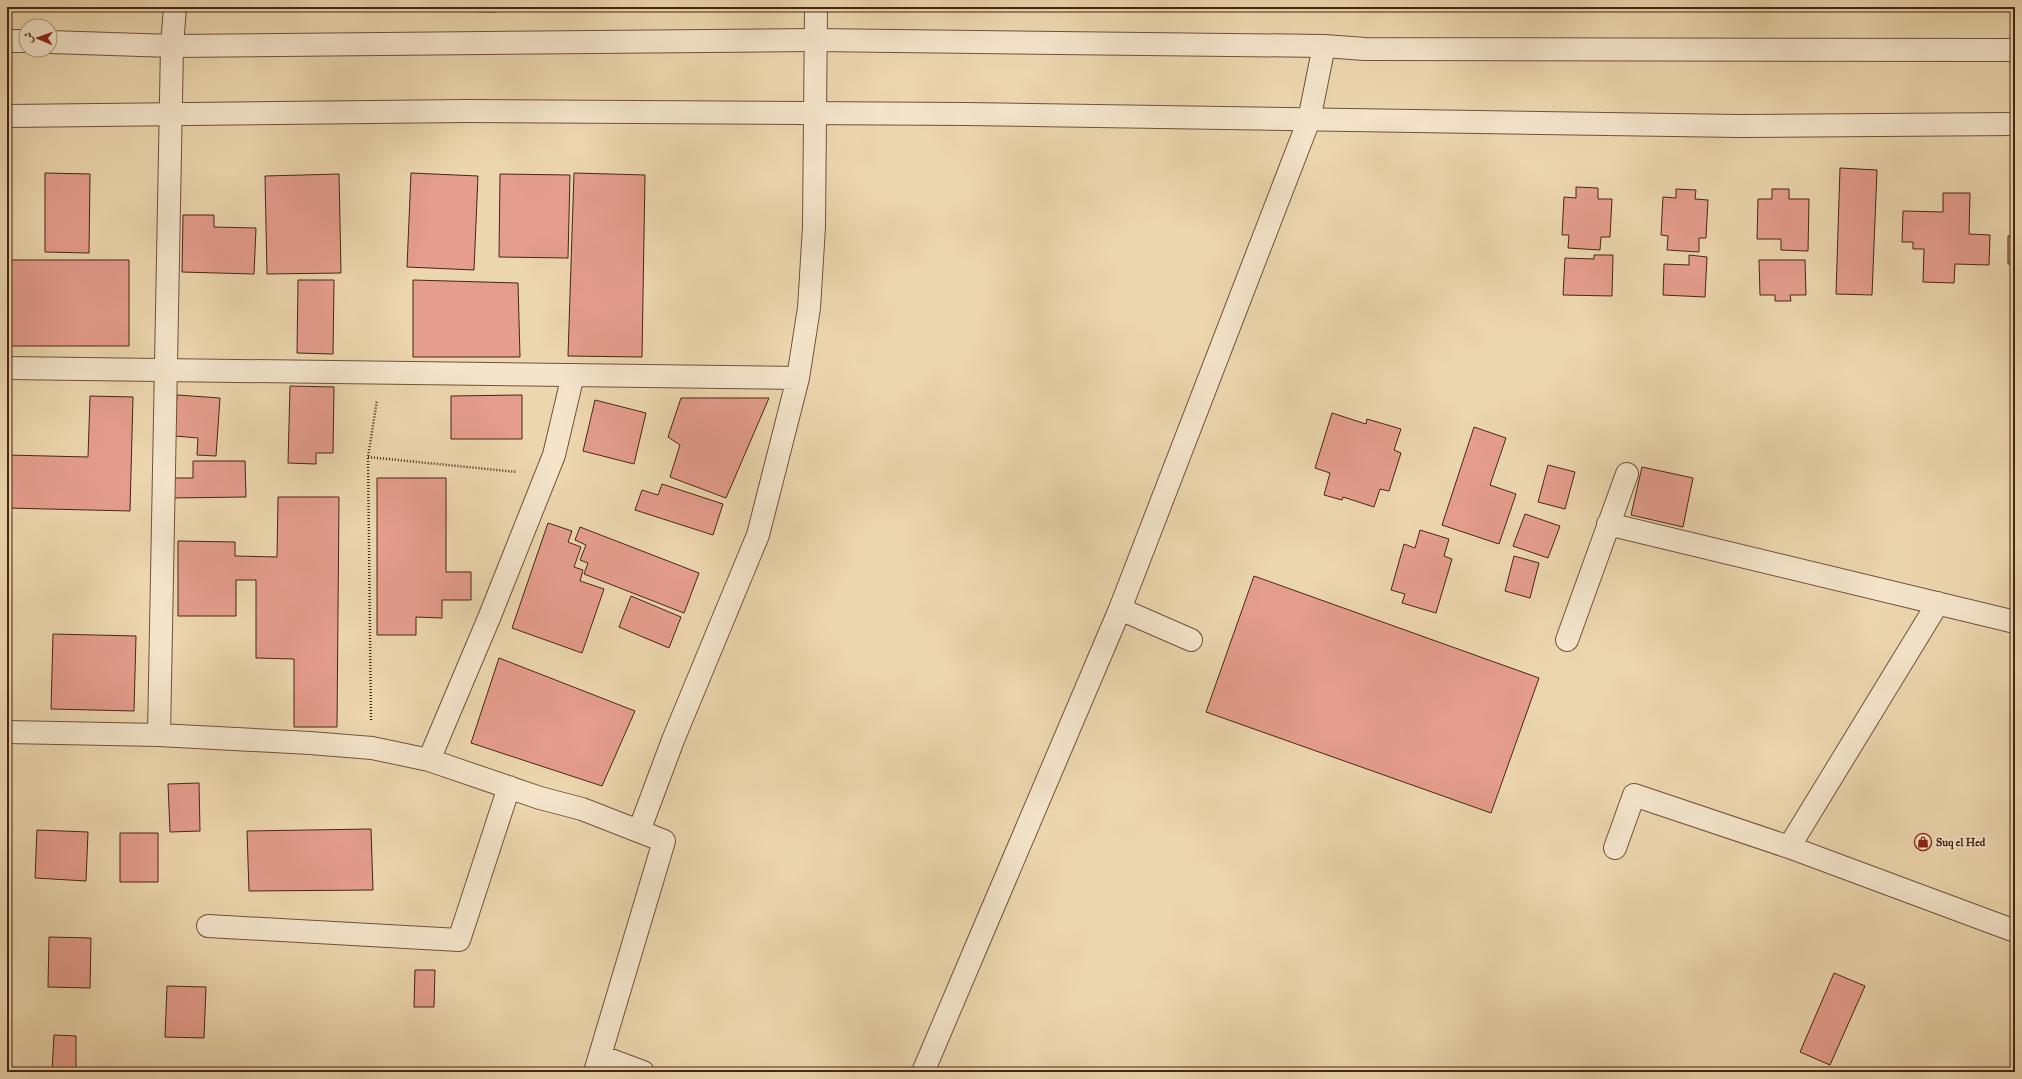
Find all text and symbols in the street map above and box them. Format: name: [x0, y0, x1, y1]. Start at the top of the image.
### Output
north arrow: [18, 18, 58, 58]
text: ش: [22, 32, 35, 43]
shop icon: Suq el Hed: [1913, 832, 1933, 852]
place label: Suq el Hed: [1936, 836, 1986, 850]

